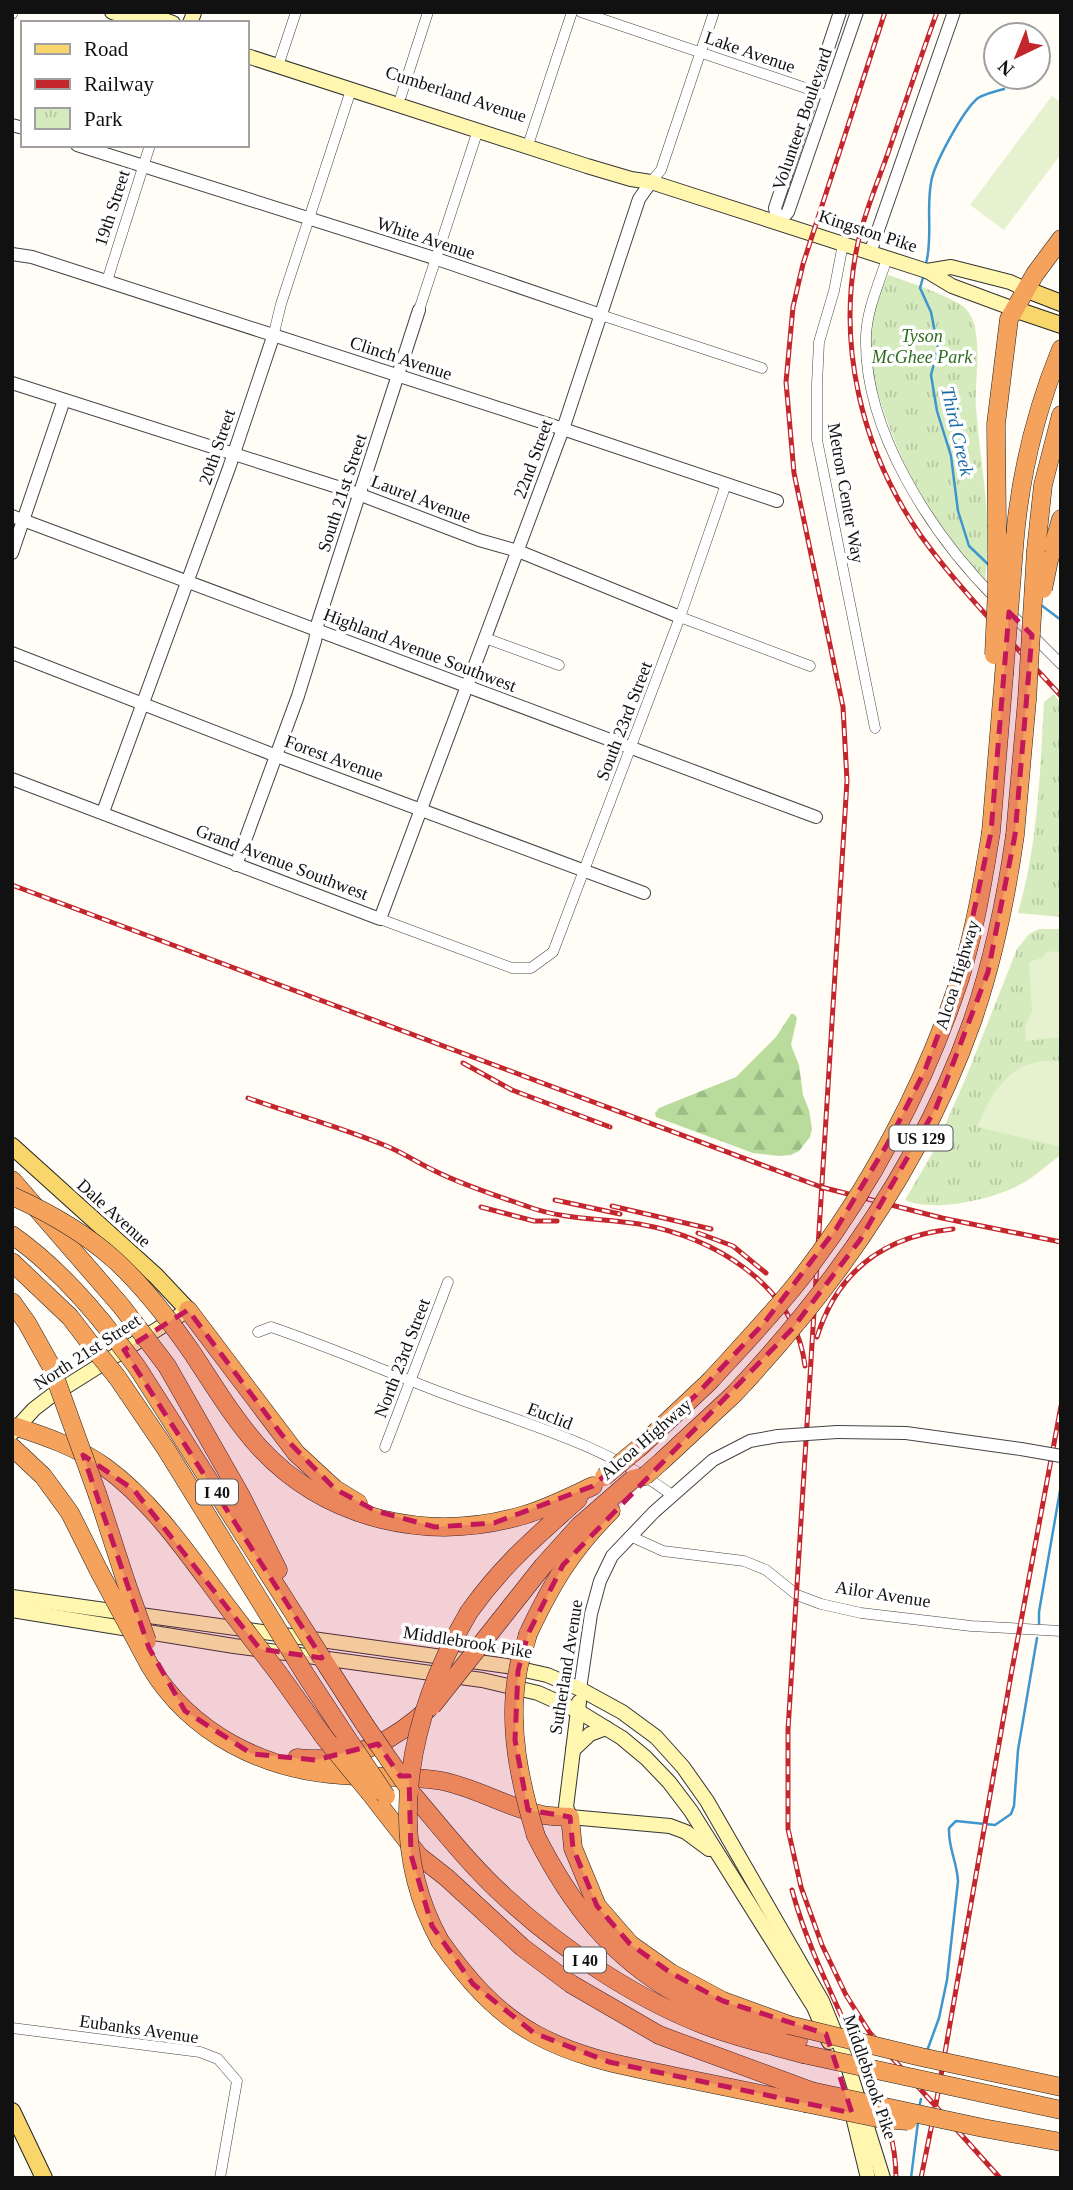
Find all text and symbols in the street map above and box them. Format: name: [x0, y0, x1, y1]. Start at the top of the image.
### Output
legend: [21, 21, 248, 147]
north arrow: [982, 21, 1052, 91]
street label: Lake Avenue: [702, 27, 798, 77]
text: Road: [84, 37, 129, 61]
street label: Volunteer Boulevard: [768, 45, 836, 193]
text: N: [993, 56, 1018, 80]
street label: Cumberland Avenue: [383, 62, 529, 126]
text: Railway: [84, 72, 154, 96]
text: Park: [84, 107, 123, 131]
street label: 19th Street: [90, 168, 134, 248]
street label: Kingston Pike: [816, 206, 920, 256]
street label: White Avenue: [374, 213, 478, 263]
park label: Tyson McGhee Park: [871, 326, 973, 367]
street label: Clinch Avenue: [347, 332, 455, 384]
water label: Third Creek: [937, 384, 978, 478]
street label: 20th Street: [195, 407, 239, 487]
street label: 22nd Street: [509, 417, 557, 501]
street label: Metron Center Way: [824, 421, 868, 565]
street label: South 21st Street: [313, 431, 371, 555]
street label: Laurel Avenue: [368, 471, 474, 527]
street label: Highland Avenue Southwest: [321, 604, 519, 696]
street label: South 23rd Street: [592, 659, 656, 783]
street label: Forest Avenue: [282, 731, 386, 785]
street label: Grand Avenue Southwest: [193, 820, 371, 904]
street label: Alcoa Highway: [931, 918, 983, 1032]
road number: US 129: [890, 1126, 953, 1150]
street label: Dale Avenue: [73, 1175, 155, 1251]
street label: North 23rd Street: [370, 1296, 434, 1420]
street label: North 21st Street: [30, 1310, 144, 1394]
street label: Alcoa Highway: [597, 1394, 695, 1484]
street label: Euclid: [524, 1398, 576, 1434]
road number: I 40: [196, 1480, 238, 1504]
street label: Ailor Avenue: [834, 1577, 932, 1611]
street label: Sutherland Avenue: [545, 1598, 587, 1736]
street label: Middlebrook Pike: [402, 1622, 534, 1662]
road number: I 40: [564, 1948, 606, 1972]
street label: Eubanks Avenue: [78, 2011, 200, 2047]
street label: Middlebrook Pike: [839, 2012, 901, 2142]

